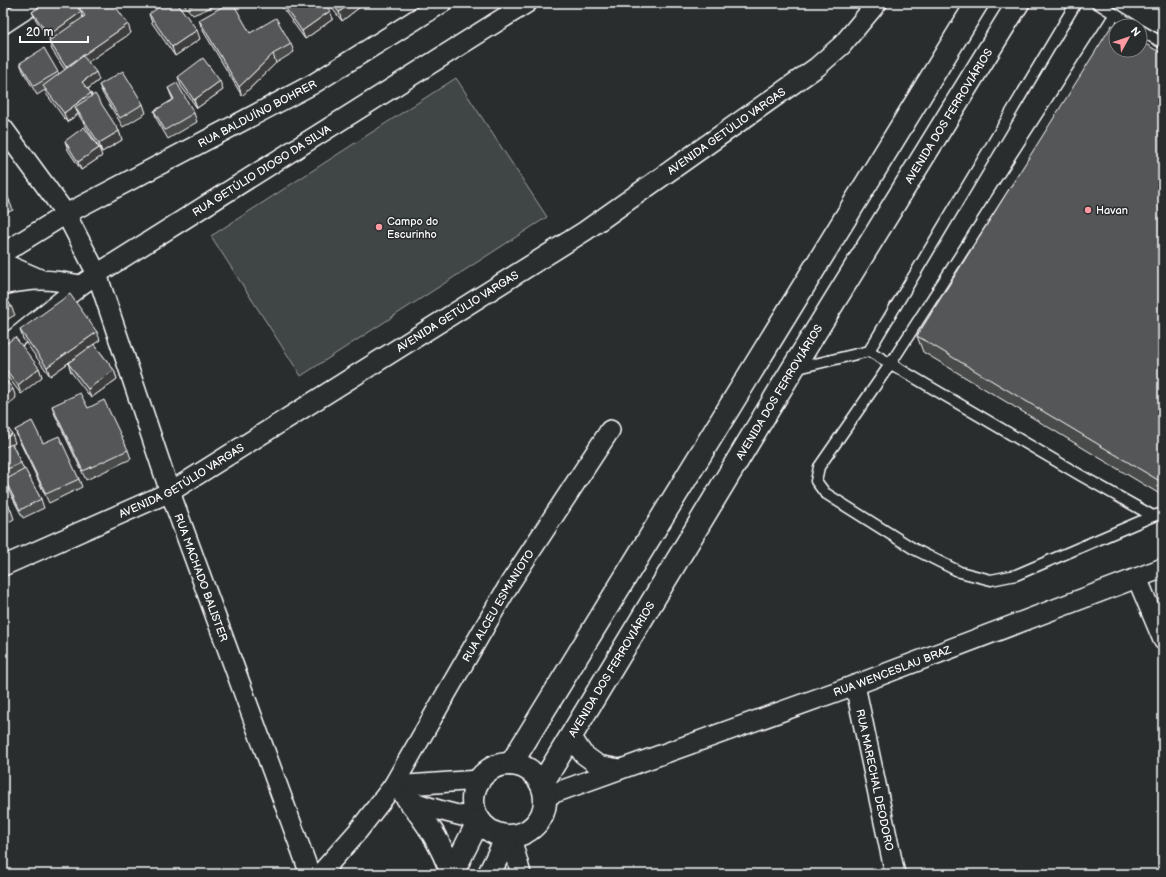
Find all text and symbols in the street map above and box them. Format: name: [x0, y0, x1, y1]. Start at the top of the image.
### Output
scale bar: [20, 18, 88, 44]
north arrow: [1108, 18, 1148, 58]
text: 20 m: [26, 25, 53, 40]
text: N: [1128, 25, 1143, 39]
street label: AVENIDA DOS FERROVIÁRIOS: [902, 46, 995, 186]
street label: RUA BALDUÍNO BOHRER: [196, 77, 319, 150]
street label: AVENIDA GETÚLIO VARGAS: [665, 85, 788, 178]
street label: RUA GETÚLIO DIOGO DA SILVA: [190, 122, 333, 219]
place label: Havan: [1096, 204, 1128, 217]
marker: Havan: [1083, 205, 1093, 215]
place label: Campo do Escurinho: [387, 215, 438, 241]
marker: Campo do Escurinho: [374, 222, 384, 232]
street label: AVENIDA GETÚLIO VARGAS: [394, 268, 521, 355]
street label: AVENIDA DOS FERROVIÁRIOS: [733, 322, 826, 462]
street label: AVENIDA GETÚLIO VARGAS: [117, 441, 247, 521]
street label: RUA MACHADO BALISTER: [171, 512, 230, 644]
street label: RUA ALCEU ESMANIOTO: [460, 548, 537, 664]
street label: AVENIDA DOS FERROVIÁRIOS: [566, 599, 658, 740]
street label: RUA WENCESLAU BRAZ: [832, 643, 953, 699]
street label: RUA MARECHAL DEODORO: [853, 708, 896, 852]

